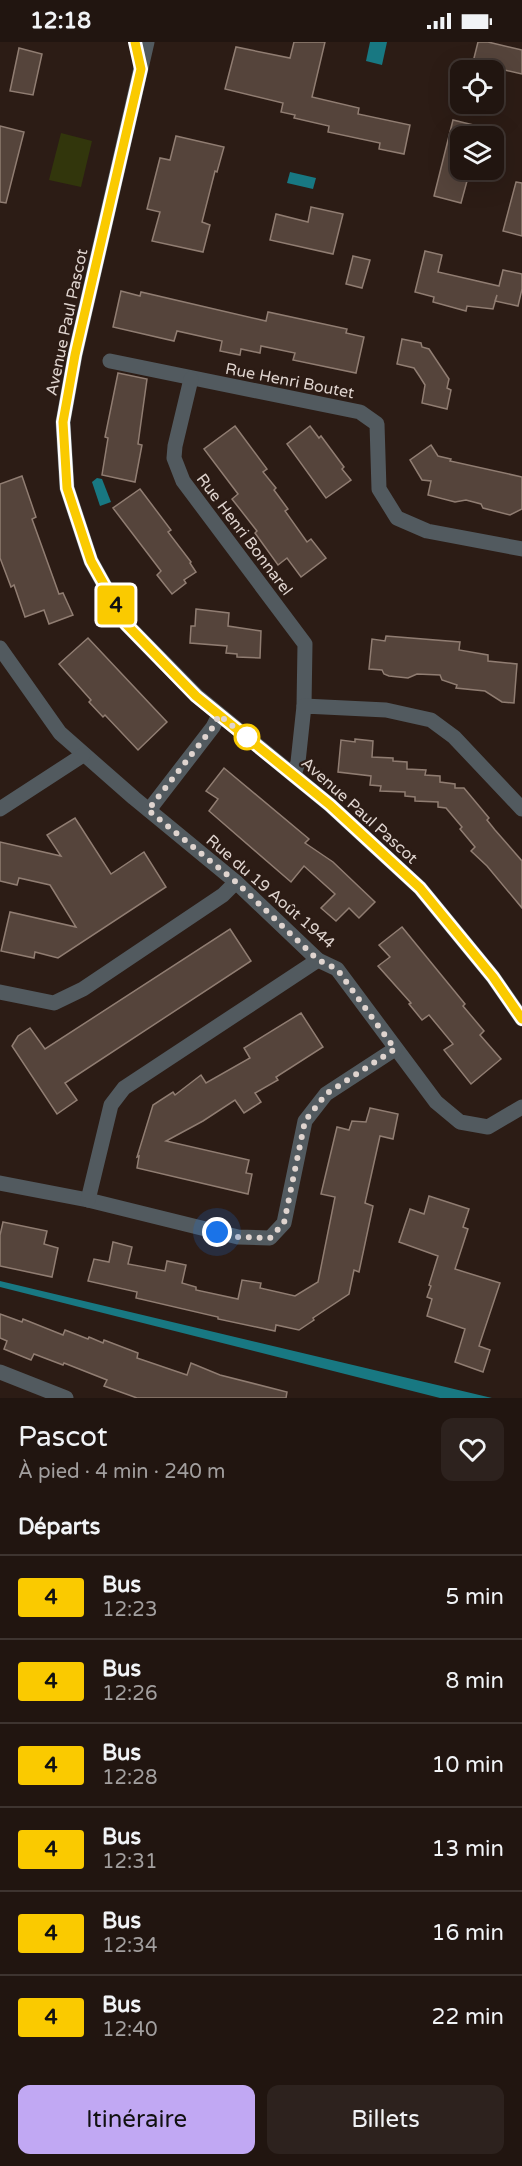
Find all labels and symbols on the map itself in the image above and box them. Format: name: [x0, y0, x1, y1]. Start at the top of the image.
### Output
street label: Avenue Paul Pascot: [42, 247, 92, 398]
street label: Rue Henri Boutet: [224, 359, 356, 403]
street label: Rue Henri Bonnarel: [192, 470, 297, 599]
line badge: 4: [96, 586, 136, 624]
unlabelled marker: [234, 724, 260, 750]
street label: Avenue Paul Pascot: [297, 753, 422, 868]
street label: Rue du 19 Août 1944: [202, 830, 339, 953]
your location: [202, 1217, 232, 1247]

